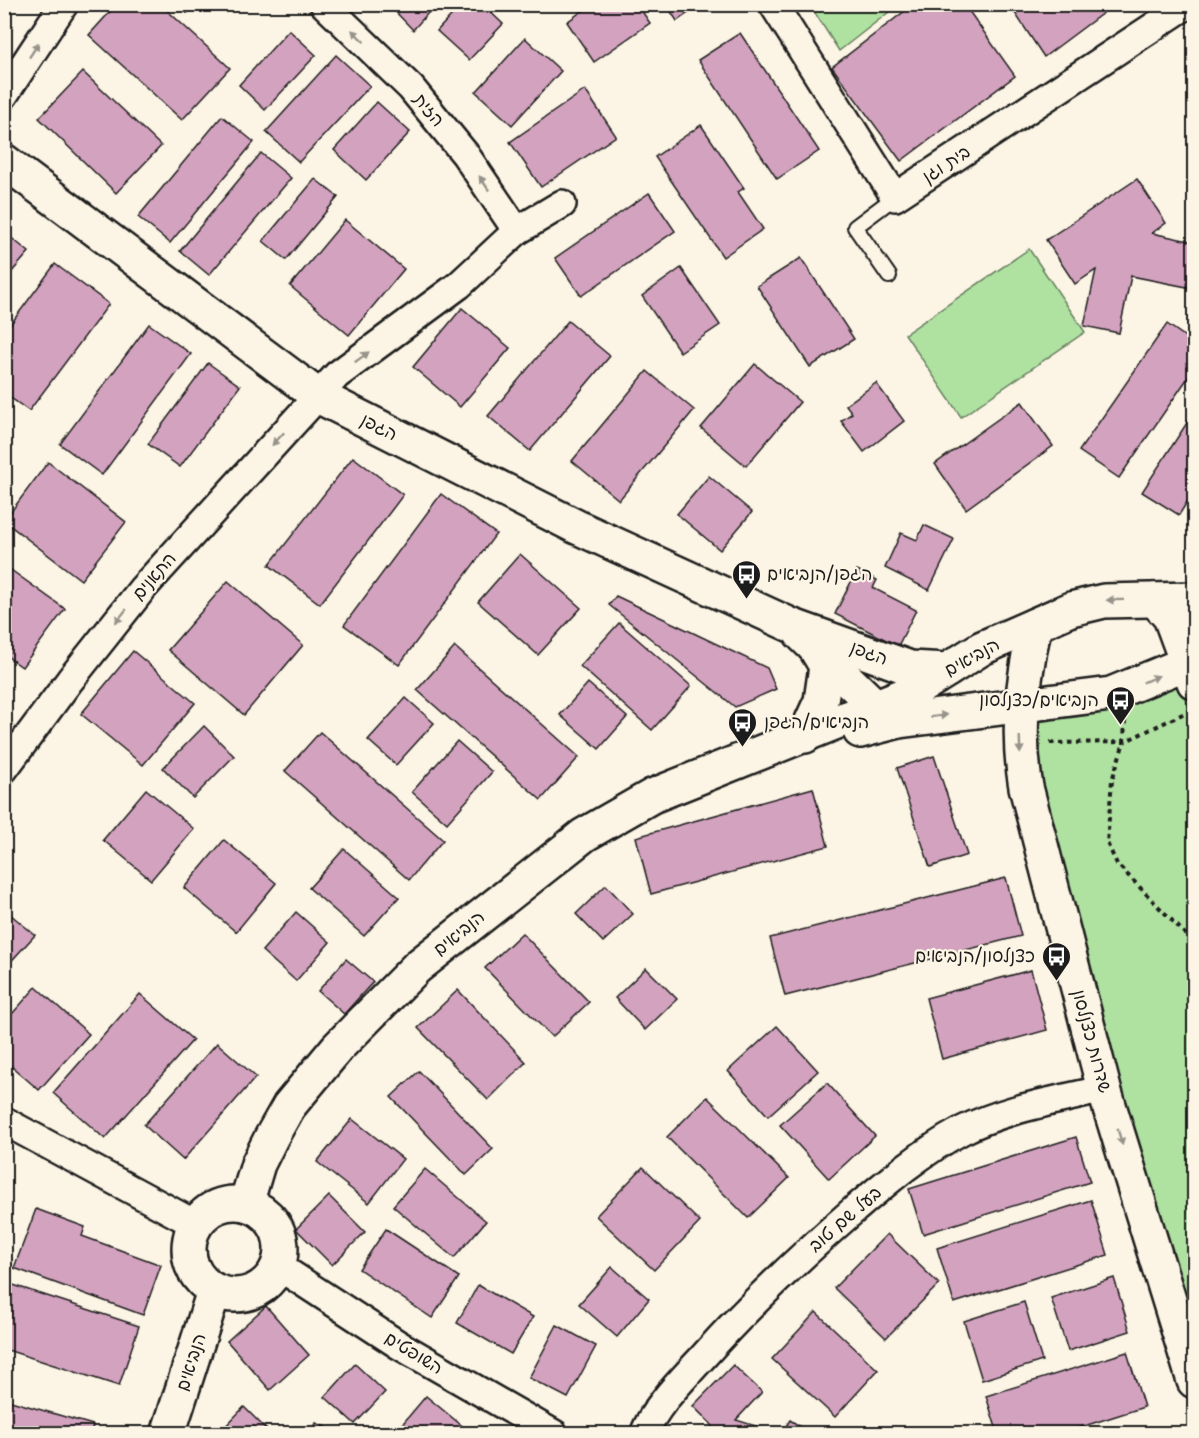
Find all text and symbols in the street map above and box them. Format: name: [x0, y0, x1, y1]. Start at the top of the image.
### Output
one-way arrow: [351, 29, 365, 43]
one-way arrow: [28, 42, 40, 58]
street label: הזית: [408, 86, 452, 132]
street label: בית וגן: [916, 137, 975, 188]
one-way arrow: [479, 175, 490, 191]
one-way arrow: [353, 351, 369, 363]
street label: הגפן: [356, 405, 403, 446]
one-way arrow: [271, 431, 285, 446]
street label: התאנים: [124, 545, 181, 605]
bus stop icon: הגפן/הנביאים: [730, 558, 762, 600]
place label: הגפן/הנביאים: [767, 559, 872, 586]
one-way arrow: [1106, 596, 1125, 605]
one-way arrow: [115, 608, 127, 623]
street label: הנביאים: [939, 629, 1004, 682]
street label: הגפן: [847, 632, 892, 671]
one-way arrow: [1142, 674, 1159, 683]
bus stop icon: הנביאים/כצנלסון: [1104, 684, 1136, 726]
place label: הנביאים/כצנלסון: [979, 685, 1099, 712]
bus stop icon: הנביאים/הגפן: [727, 706, 759, 748]
place label: הנביאים/הגפן: [764, 707, 869, 734]
one-way arrow: [930, 712, 949, 721]
one-way arrow: [1015, 736, 1025, 755]
street label: הנביאים: [426, 903, 490, 961]
bus stop icon: כצנלסון/הנביאים: [1040, 940, 1072, 982]
place label: כצנלסון/הנביאים: [915, 941, 1035, 968]
street label: שדרות כצנלסון: [1067, 986, 1120, 1096]
one-way arrow: [1115, 1128, 1125, 1146]
street label: בעל שם טוב: [802, 1178, 886, 1257]
street label: השופטים: [380, 1324, 449, 1380]
street label: הנביאים: [168, 1329, 212, 1394]

